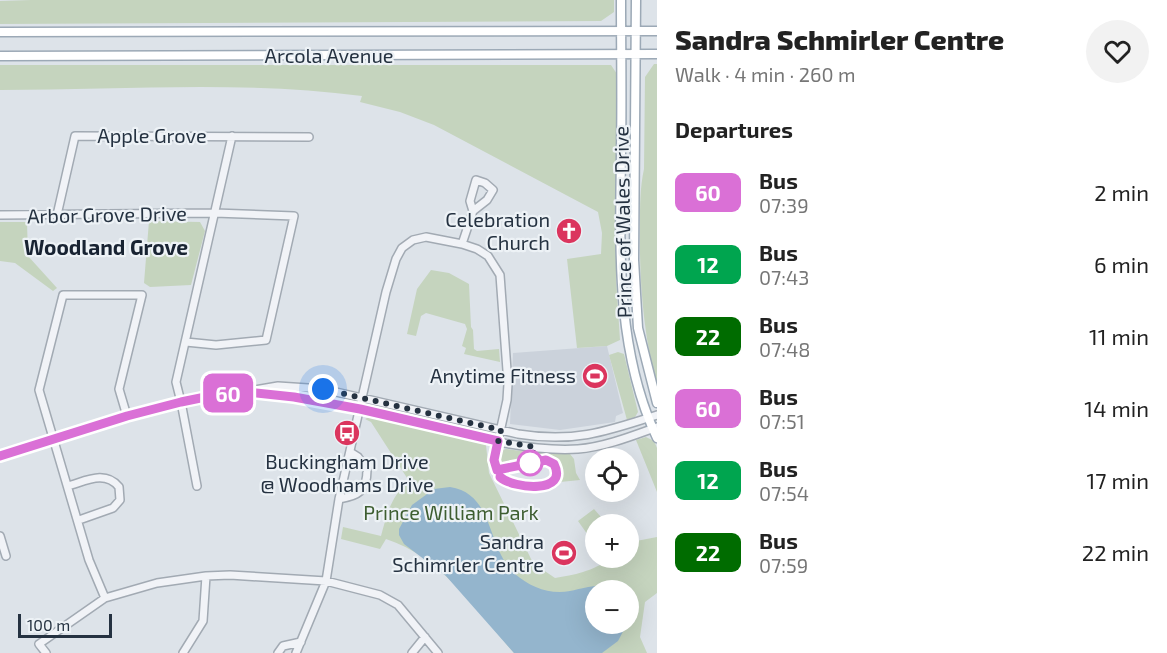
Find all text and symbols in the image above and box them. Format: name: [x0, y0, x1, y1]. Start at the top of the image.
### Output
button: heart: [1086, 20, 1149, 83]
text: Sandra Schmirler Centre: [675, 22, 1004, 56]
street label: Arcola Avenue: [264, 43, 394, 67]
text: Walk · 4 min · 260 m: [675, 62, 855, 86]
text: Departures: [675, 116, 793, 142]
street label: Apple Grove: [97, 123, 207, 147]
street label: Prince of Wales Drive: [608, 126, 636, 318]
text: Bus: [759, 167, 798, 193]
text: 2 min: [1094, 179, 1149, 205]
text: 60: [695, 180, 721, 205]
text: 07:39: [759, 193, 809, 217]
street label: Arbor Grove Drive: [27, 201, 187, 227]
place label: Celebration Church: [445, 207, 550, 254]
church icon: Celebration Church: [554, 216, 584, 246]
district label: Woodland Grove: [24, 234, 188, 259]
text: Bus: [759, 239, 798, 265]
text: 6 min: [1094, 251, 1149, 277]
text: 12: [697, 252, 719, 277]
text: 07:43: [759, 265, 809, 289]
text: Bus: [759, 311, 798, 337]
text: 11 min: [1089, 323, 1149, 349]
text: 22: [696, 324, 720, 349]
text: 07:48: [759, 337, 810, 361]
sports icon: Anytime Fitness: [580, 361, 610, 391]
place label: Anytime Fitness: [430, 363, 576, 387]
line badge: 60: [201, 374, 255, 412]
your location: [308, 374, 338, 404]
text: 60: [215, 381, 241, 406]
text: Bus: [759, 383, 798, 409]
text: 14 min: [1084, 395, 1149, 421]
text: 60: [695, 396, 721, 421]
text: 07:51: [759, 409, 805, 433]
bus stop icon: Buckingham Drive @ Woodhams Drive: [332, 418, 362, 448]
map controls: [585, 448, 639, 634]
button: locate: [585, 448, 639, 502]
place label: Buckingham Drive @ Woodhams Drive: [260, 449, 434, 496]
unlabelled marker: [517, 450, 543, 476]
text: Bus: [759, 455, 798, 481]
text: 17 min: [1087, 467, 1149, 493]
text: 12: [697, 468, 719, 493]
text: 07:54: [759, 481, 809, 505]
park label: Prince William Park: [363, 500, 539, 524]
button: +: [585, 514, 639, 568]
text: Bus: [759, 527, 798, 553]
place label: Sandra Schimrler Centre: [392, 529, 544, 576]
sports icon: Sandra Schimrler Centre: [549, 538, 579, 568]
text: 22 min: [1082, 539, 1149, 565]
text: 22: [696, 540, 720, 565]
text: 07:59: [759, 553, 808, 577]
button: −: [585, 580, 639, 634]
scale bar: [18, 611, 112, 638]
text: 100 m: [27, 615, 70, 634]

